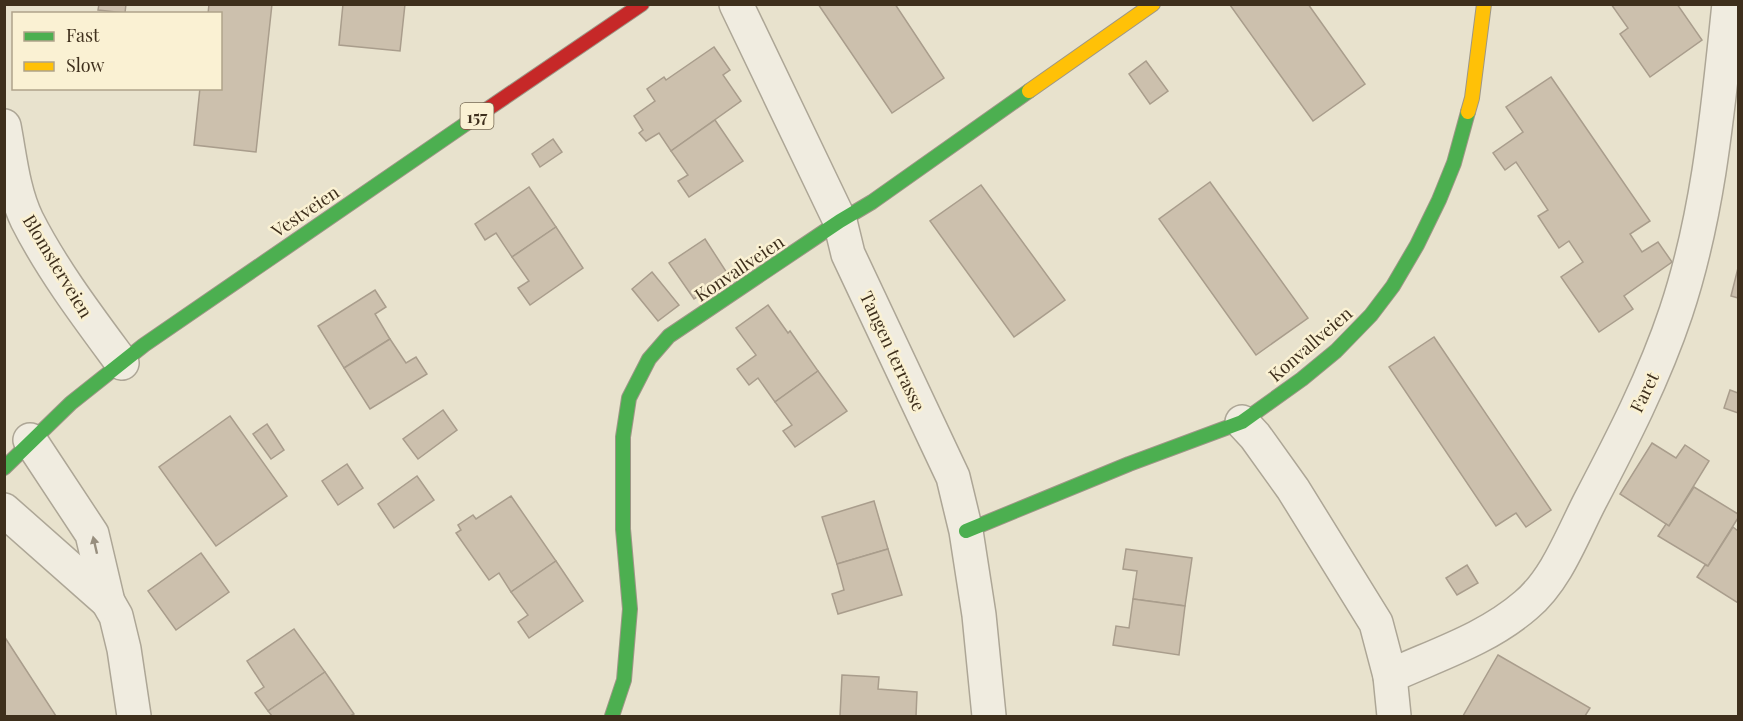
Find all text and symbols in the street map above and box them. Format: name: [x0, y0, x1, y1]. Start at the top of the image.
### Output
legend: [12, 12, 222, 90]
text: Fast: [66, 23, 100, 47]
text: Slow: [66, 53, 104, 77]
road number: 157: [460, 103, 494, 129]
street label: Vestveien: [266, 179, 344, 243]
street label: Blomsterveien: [18, 210, 98, 322]
street label: Konvallveien: [690, 229, 789, 307]
street label: Tangen terrasse: [855, 287, 931, 415]
street label: Konvallveien: [1263, 301, 1357, 387]
street label: Faret: [1624, 367, 1664, 416]
one-way arrow: [90, 535, 99, 554]

